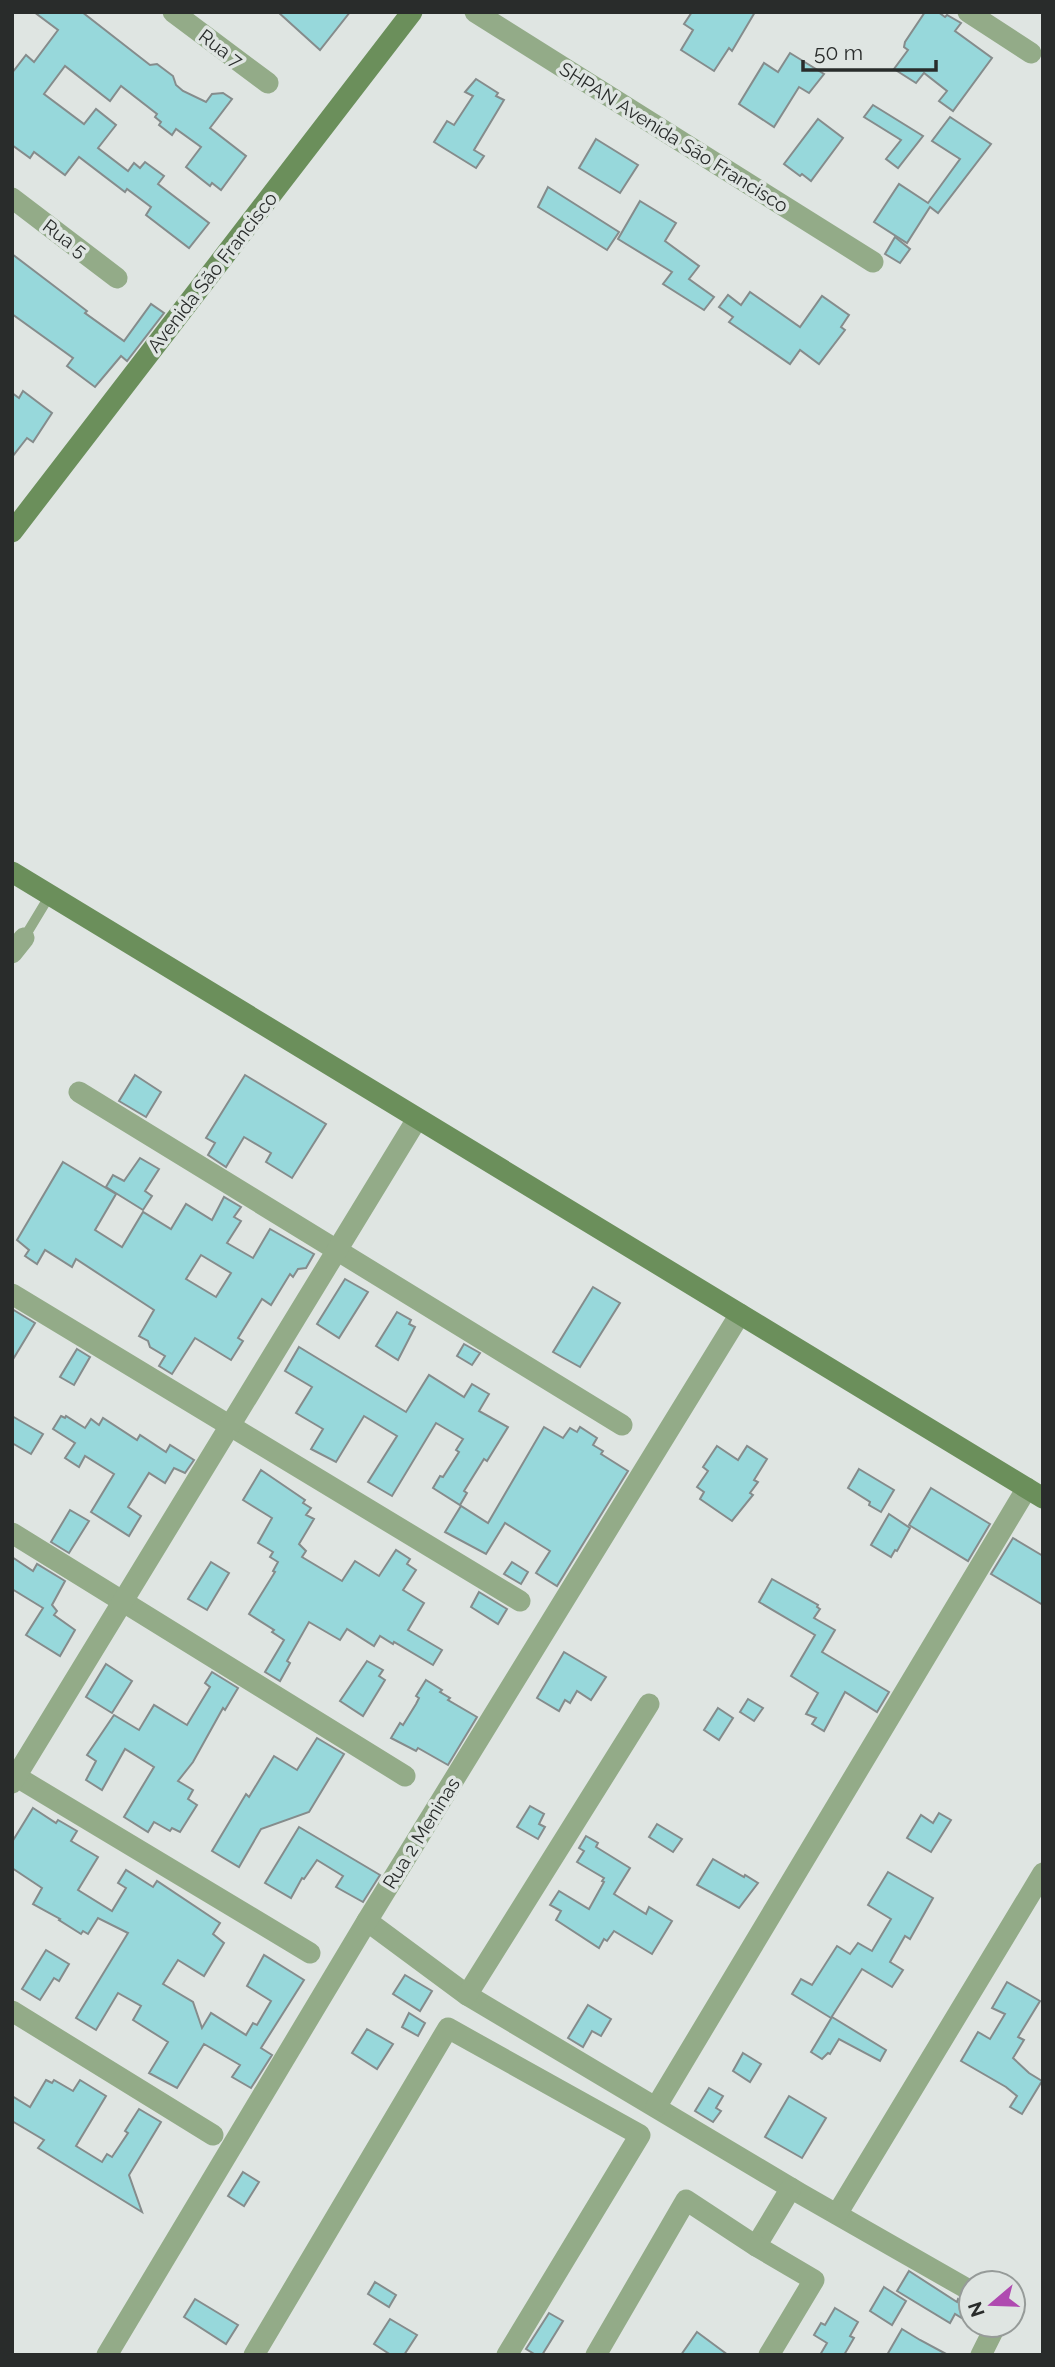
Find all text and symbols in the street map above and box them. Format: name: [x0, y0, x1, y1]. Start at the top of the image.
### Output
street label: Rua 7: [195, 24, 247, 72]
scale bar: [803, 28, 936, 72]
text: 50 m: [814, 40, 863, 65]
street label: SHPAN Avenida São Francisco: [556, 57, 792, 217]
street label: Avenida São Francisco: [143, 187, 281, 357]
street label: Rua 5: [39, 214, 91, 262]
street label: Rua 2 Meninas: [378, 1773, 464, 1893]
north arrow: [957, 2269, 1027, 2339]
text: N: [963, 2299, 989, 2320]

